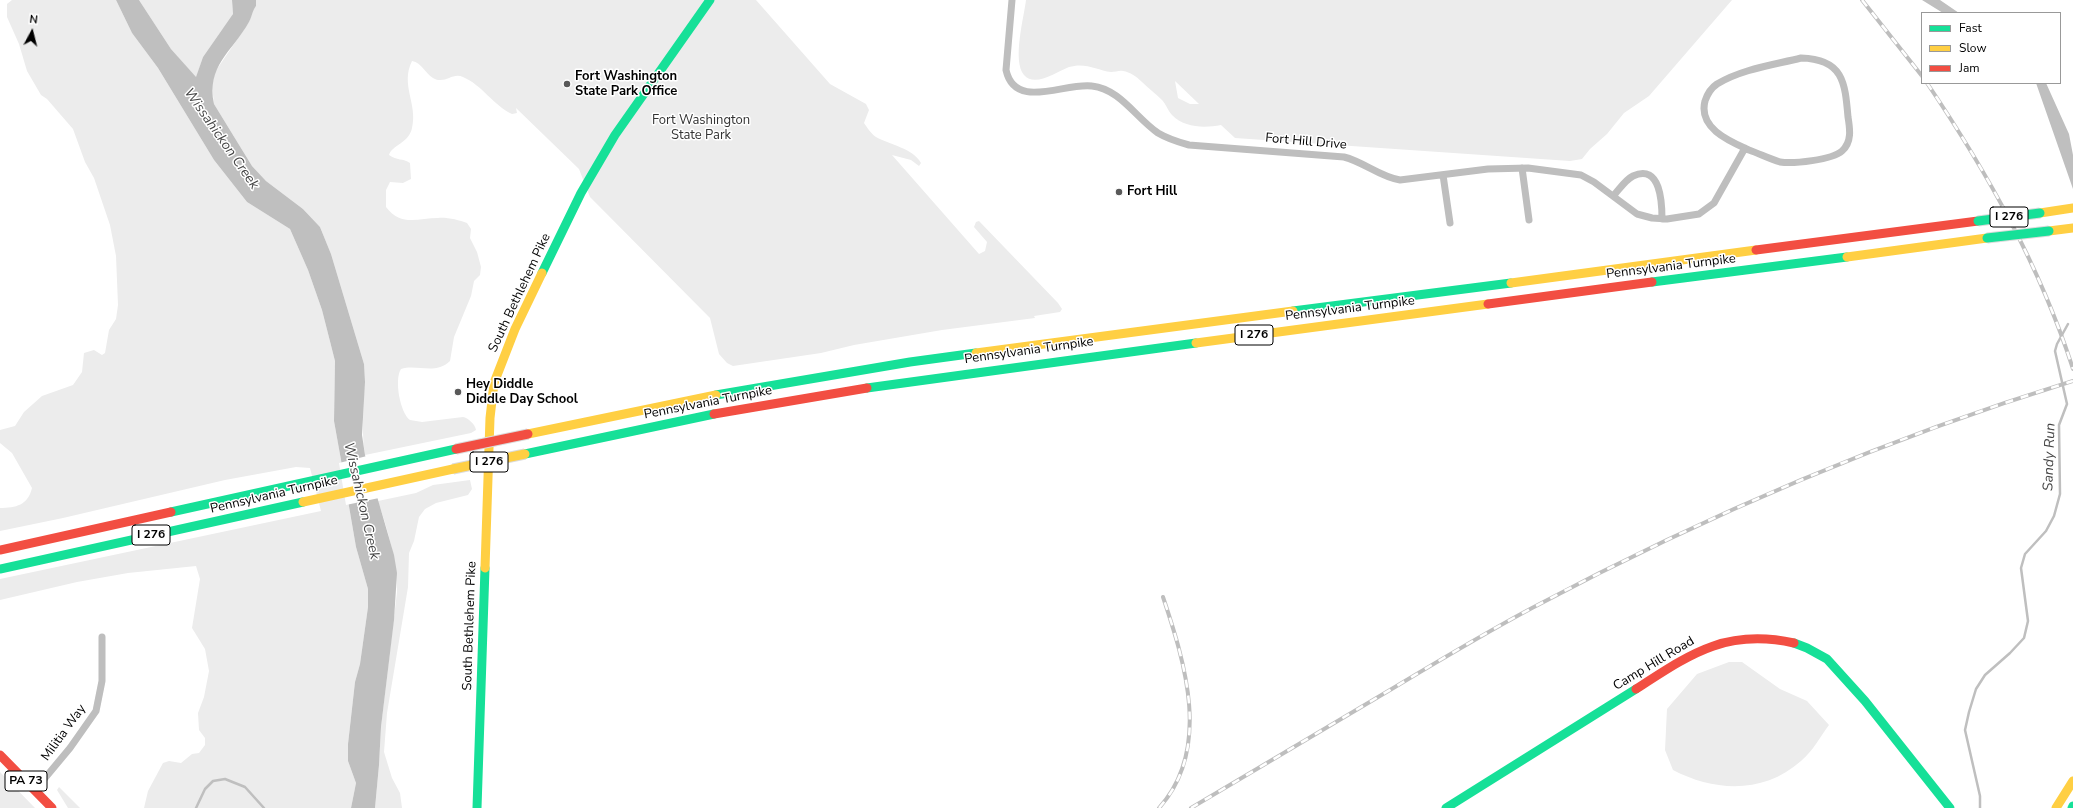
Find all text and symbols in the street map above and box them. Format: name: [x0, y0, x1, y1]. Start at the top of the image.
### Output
north arrow: [12, 12, 52, 52]
text: N: [29, 12, 39, 28]
legend: [1921, 12, 2061, 84]
text: Fast: [1959, 20, 1982, 36]
text: Slow: [1959, 40, 1987, 56]
text: Jam: [1959, 60, 1980, 76]
place label: Fort Washington State Park Office: [575, 69, 677, 100]
marker: Fort Washington State Park Office: [562, 79, 572, 89]
water label: Wissahickon Creek: [180, 85, 262, 193]
park label: Fort Washington State Park: [652, 113, 750, 144]
street label: Fort Hill Drive: [1265, 131, 1347, 153]
place label: Fort Hill: [1127, 184, 1177, 200]
marker: Fort Hill: [1114, 187, 1124, 197]
road number: I 276: [1990, 207, 2028, 227]
street label: South Bethlehem Pike: [486, 231, 554, 355]
street label: Pennsylvania Turnpike: [1605, 251, 1737, 283]
street label: Pennsylvania Turnpike: [1284, 293, 1416, 325]
road number: I 276: [1235, 325, 1273, 345]
street label: Pennsylvania Turnpike: [963, 334, 1095, 368]
place label: Hey Diddle Diddle Day School: [466, 377, 578, 408]
street label: Pennsylvania Turnpike: [643, 383, 773, 423]
marker: Hey Diddle Diddle Day School: [453, 387, 463, 397]
water label: Sandy Run: [2040, 423, 2060, 491]
water label: Wissahickon Creek: [339, 441, 383, 561]
road number: I 276: [470, 452, 508, 472]
street label: Pennsylvania Turnpike: [209, 473, 339, 517]
road number: I 276: [132, 525, 170, 545]
street label: South Bethlehem Pike: [460, 561, 480, 691]
street label: Camp Hill Road: [1611, 634, 1697, 694]
street label: Militia Way: [38, 702, 90, 764]
road number: PA 73: [5, 771, 47, 791]

